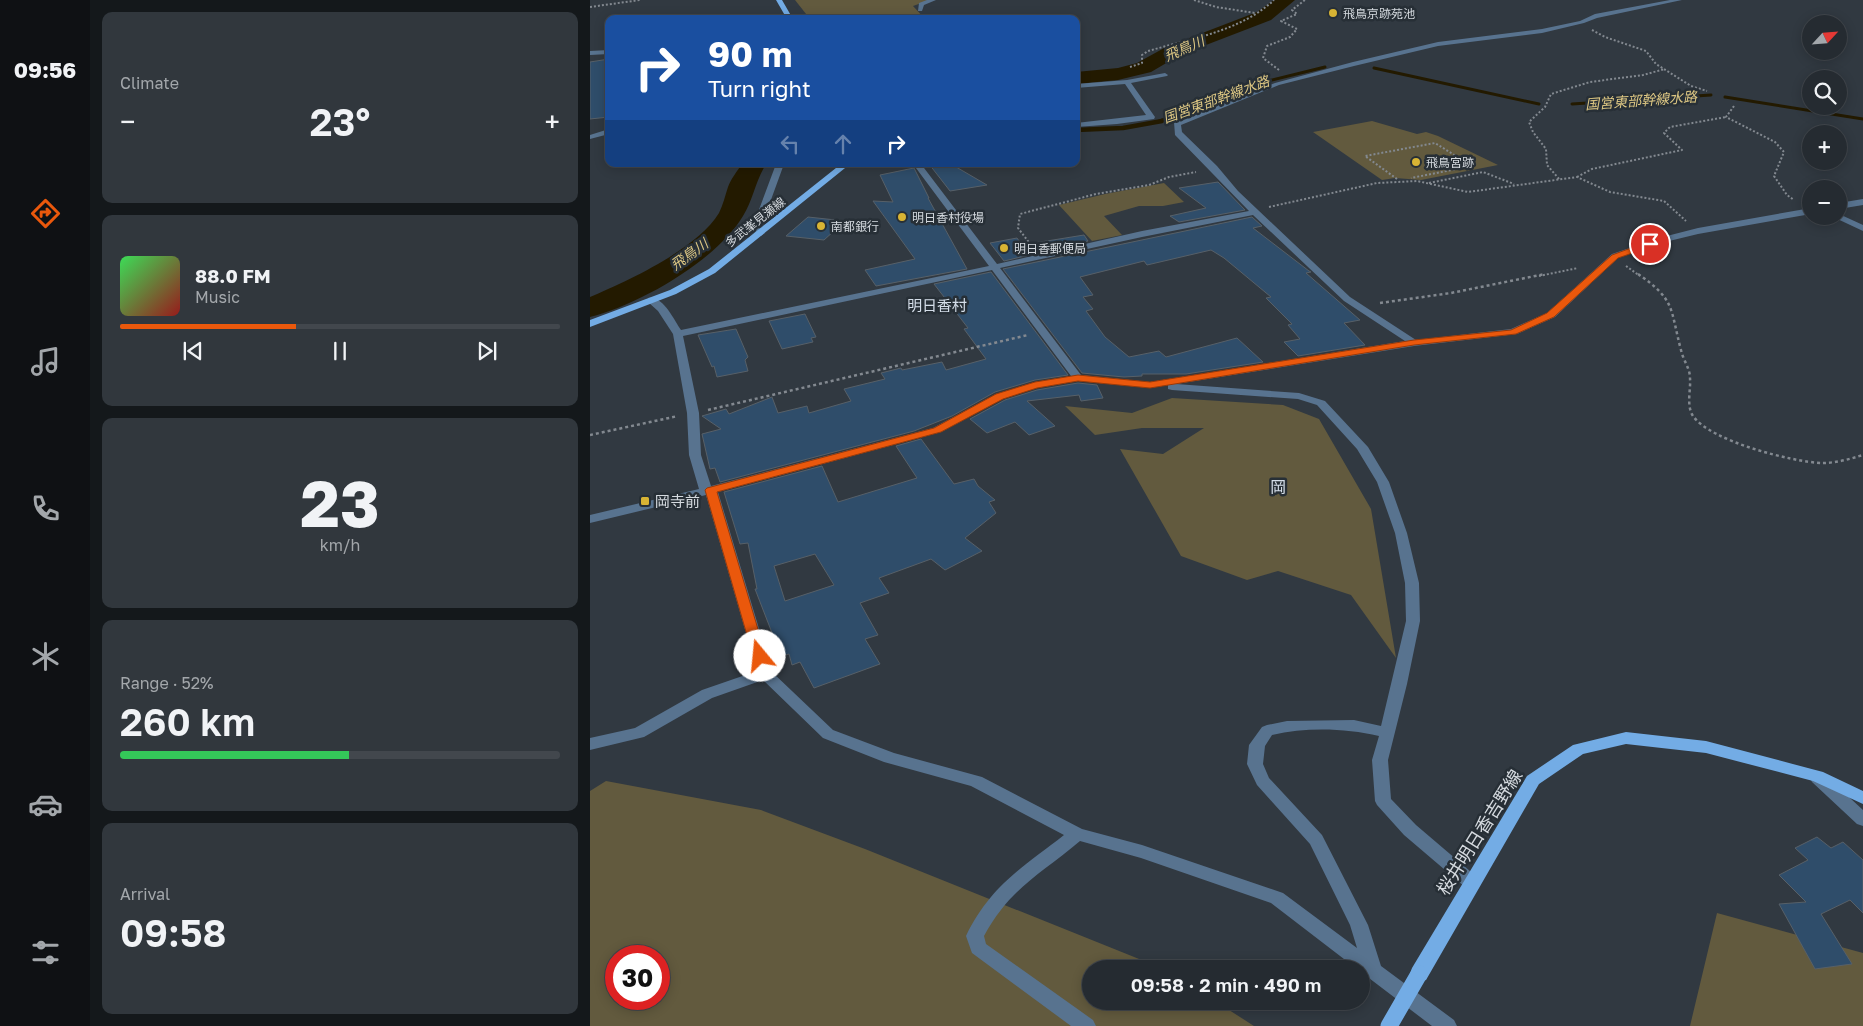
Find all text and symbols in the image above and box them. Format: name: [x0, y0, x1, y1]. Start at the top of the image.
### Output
place label: 飛鳥京跡苑池: [1343, 6, 1415, 21]
marker: 飛鳥京跡苑池: [1327, 7, 1339, 19]
north arrow: [1802, 15, 1848, 60]
map controls: [1802, 15, 1847, 225]
water label: 飛鳥川: [1161, 31, 1208, 64]
text: 90 m: [708, 33, 792, 75]
icon: right: [625, 35, 690, 100]
text: 09:56: [14, 56, 76, 83]
button: search: [1802, 70, 1847, 115]
water label: 国営東部幹線水路: [1160, 72, 1272, 126]
text: Climate: [120, 73, 179, 93]
text: Turn right: [708, 75, 811, 102]
water label: 国営東部幹線水路: [1585, 88, 1698, 112]
text: 23°: [310, 99, 370, 144]
text: −: [120, 105, 135, 138]
text: +: [545, 105, 560, 138]
button: +: [1802, 125, 1847, 170]
icon: left: [776, 130, 804, 158]
icon: ahead: [829, 130, 857, 158]
icon: right: [882, 130, 910, 158]
place label: 飛鳥宮跡: [1426, 155, 1474, 170]
marker: 飛鳥宮跡: [1410, 156, 1422, 168]
button: −: [1802, 180, 1847, 225]
street label: 多武峯見瀬線: [722, 194, 788, 250]
icon: directions: [28, 196, 63, 231]
place label: 明日香村役場: [912, 210, 984, 225]
marker: 明日香村役場: [896, 211, 908, 223]
place label: 南都銀行: [831, 219, 879, 234]
marker: 南都銀行: [815, 220, 827, 232]
pin: [1629, 223, 1671, 265]
icon: arrive: [1636, 230, 1664, 258]
water label: 飛鳥川: [667, 234, 713, 273]
place label: 明日香郵便局: [1014, 241, 1086, 256]
marker: 明日香郵便局: [998, 242, 1010, 254]
text: 88.0 FM: [195, 264, 271, 287]
text: Music: [195, 287, 240, 307]
district label: 明日香村: [907, 296, 967, 314]
icon: previous: [179, 337, 207, 365]
icon: pause: [326, 337, 354, 365]
icon: next: [473, 337, 501, 365]
icon: music: [28, 344, 63, 379]
text: 23: [300, 463, 380, 541]
district label: 岡: [1270, 477, 1286, 497]
icon: phone: [28, 491, 63, 526]
place label: 岡寺前: [655, 492, 700, 510]
marker: 岡寺前: [639, 495, 651, 507]
text: km/h: [320, 535, 360, 555]
position arrow: [733, 629, 785, 681]
icon: climate: [28, 639, 63, 674]
text: Range · 52%: [120, 673, 214, 693]
text: 260 km: [120, 699, 255, 744]
street label: 桜井明日香吉野線: [1432, 765, 1526, 899]
icon: car: [28, 787, 63, 822]
text: Arrival: [120, 884, 170, 904]
text: 09:58: [120, 910, 226, 955]
icon: filters: [28, 935, 63, 970]
speed limit sign: 30: [605, 945, 670, 1010]
text: 09:58 · 2 min · 490 m: [1131, 973, 1321, 996]

